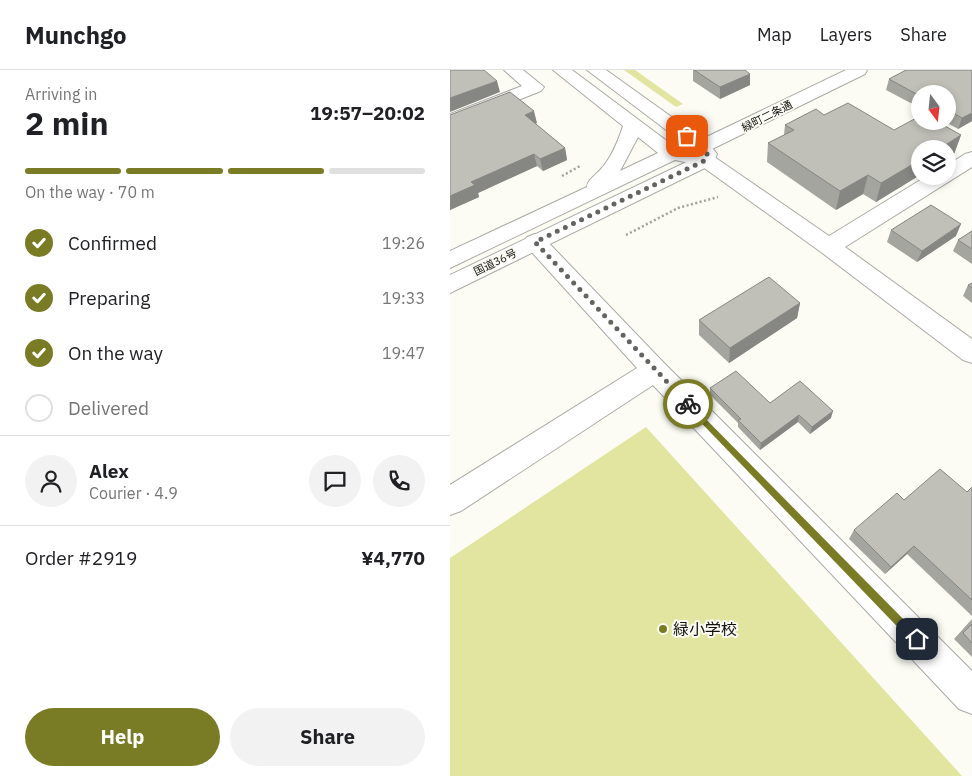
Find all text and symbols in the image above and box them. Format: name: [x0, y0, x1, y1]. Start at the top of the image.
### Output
text: Munchgo: [25, 19, 127, 51]
text: Map: [757, 23, 792, 46]
text: Layers: [820, 23, 872, 46]
text: Share: [900, 23, 947, 46]
text: Arriving in: [25, 84, 97, 104]
north arrow: [911, 85, 956, 130]
map controls: [911, 85, 956, 185]
street label: 緑町二条通: [739, 97, 795, 135]
text: 19:57–20:02: [310, 101, 425, 125]
text: 2 min: [25, 102, 109, 144]
pin: [666, 115, 708, 157]
icon: bag: [673, 122, 701, 150]
button: layers: [911, 140, 956, 185]
text: On the way · 70 m: [25, 182, 155, 202]
icon: check: [25, 229, 53, 257]
text: Confirmed: [68, 231, 157, 255]
text: 19:26: [382, 233, 425, 253]
street label: 国道36号: [471, 246, 519, 278]
icon: check: [25, 284, 53, 312]
text: Preparing: [68, 286, 150, 310]
text: 19:33: [382, 288, 425, 308]
icon: check: [25, 339, 53, 367]
text: On the way: [68, 341, 163, 365]
text: 19:47: [382, 343, 425, 363]
courier: [663, 379, 713, 429]
icon: bike: [674, 390, 702, 418]
text: Delivered: [68, 396, 149, 420]
button: person: [25, 455, 77, 507]
button: chat: [309, 455, 361, 507]
button: phone: [373, 455, 425, 507]
text: Alex: [89, 459, 129, 483]
text: Courier · 4.9: [89, 483, 178, 503]
text: Order #2919: [25, 546, 137, 570]
text: ¥4,770: [361, 546, 425, 570]
pin: [896, 618, 938, 660]
place label: 緑小学校: [673, 619, 737, 639]
marker: 緑小学校: [657, 623, 669, 635]
icon: home: [903, 625, 931, 653]
button: Help: [25, 708, 220, 766]
button: Share: [230, 708, 425, 766]

